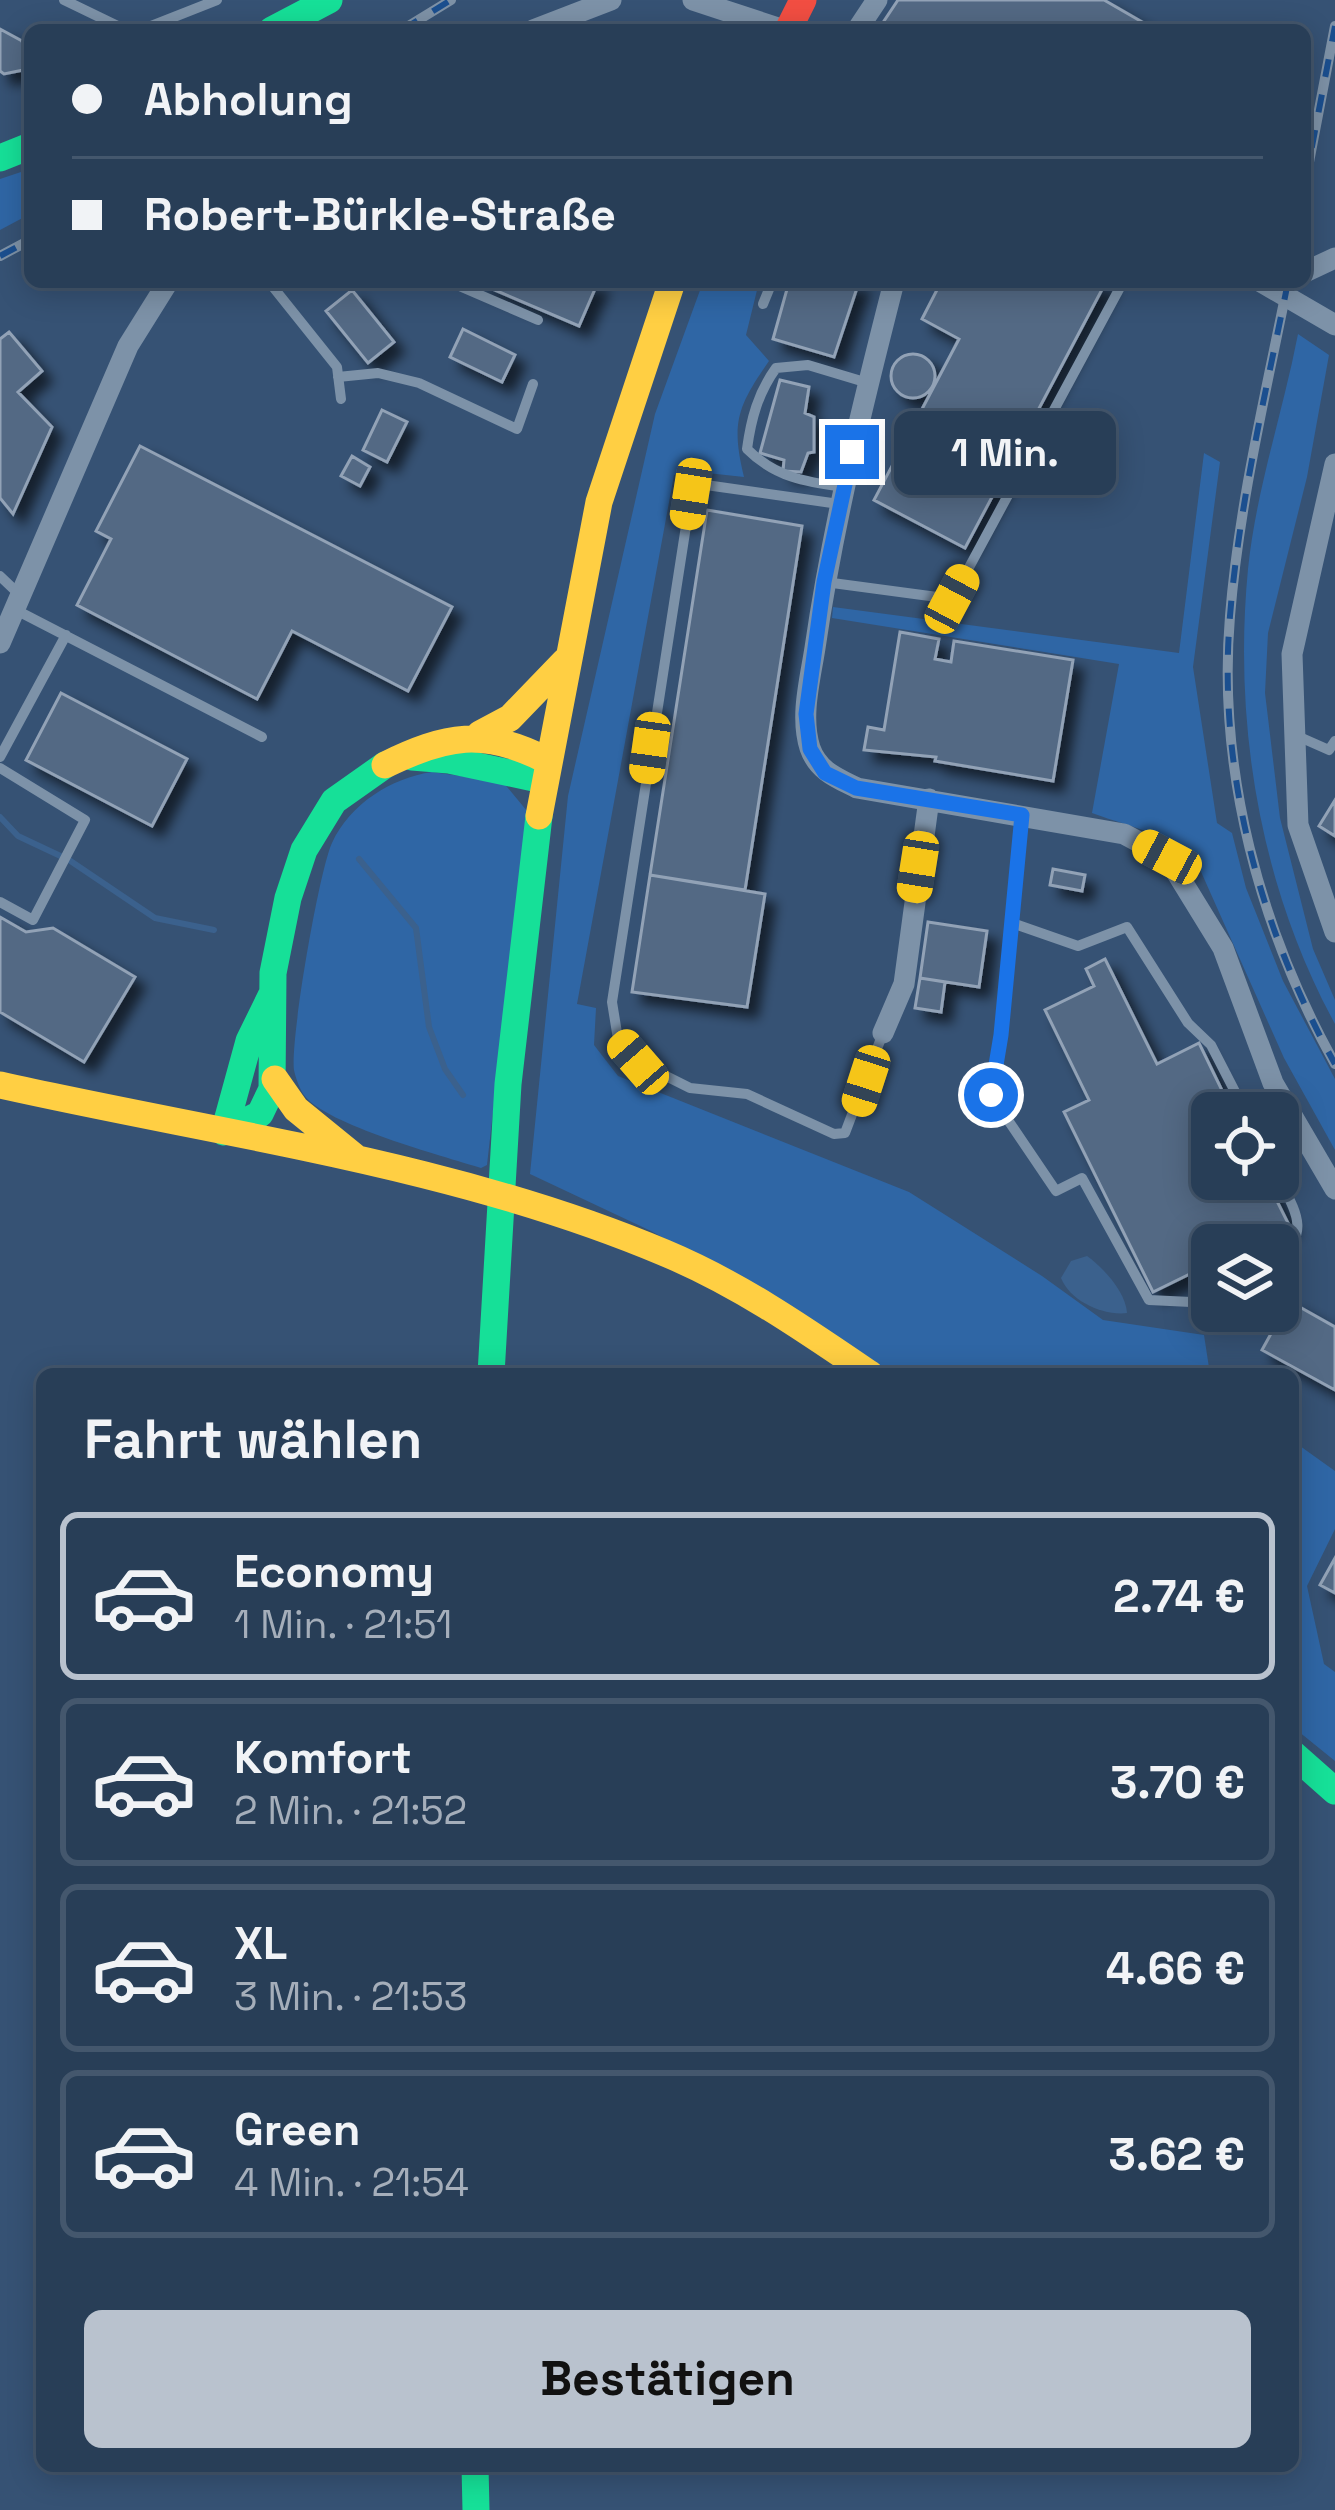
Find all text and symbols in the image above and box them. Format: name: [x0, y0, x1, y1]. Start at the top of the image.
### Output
text: Abholung: [144, 71, 353, 128]
text: Robert-Bürkle-Straße: [144, 186, 616, 243]
callout: 1 Min.: [894, 410, 1116, 494]
route end: [825, 425, 879, 479]
text: 1 Min.: [951, 428, 1059, 477]
car: [668, 456, 714, 532]
car: [919, 559, 985, 639]
car: [627, 710, 673, 786]
car: [1127, 824, 1207, 890]
car: [895, 829, 941, 905]
car: [601, 1023, 675, 1101]
car: [838, 1041, 894, 1121]
route start: [964, 1068, 1018, 1122]
map controls: [1191, 1092, 1299, 1332]
button: locate: [1191, 1092, 1299, 1200]
button: layers: [1191, 1224, 1299, 1332]
text: Fahrt wählen: [84, 1405, 422, 1474]
icon: car: [90, 1542, 198, 1650]
text: Economy: [234, 1543, 434, 1600]
text: 2.74 €: [1113, 1568, 1245, 1625]
text: 1 Min. · 21:51: [234, 1600, 452, 1649]
icon: car: [90, 1728, 198, 1836]
text: Komfort: [234, 1729, 412, 1786]
text: 3.70 €: [1110, 1754, 1245, 1811]
text: 2 Min. · 21:52: [234, 1786, 467, 1835]
icon: car: [90, 1914, 198, 2022]
text: XL: [234, 1915, 287, 1972]
text: 4.66 €: [1106, 1940, 1245, 1997]
text: 3 Min. · 21:53: [234, 1972, 467, 2021]
icon: car: [90, 2100, 198, 2208]
text: Green: [234, 2101, 360, 2158]
text: 3.62 €: [1108, 2126, 1245, 2183]
text: 4 Min. · 21:54: [234, 2158, 469, 2207]
button: Bestätigen: [84, 2310, 1251, 2448]

